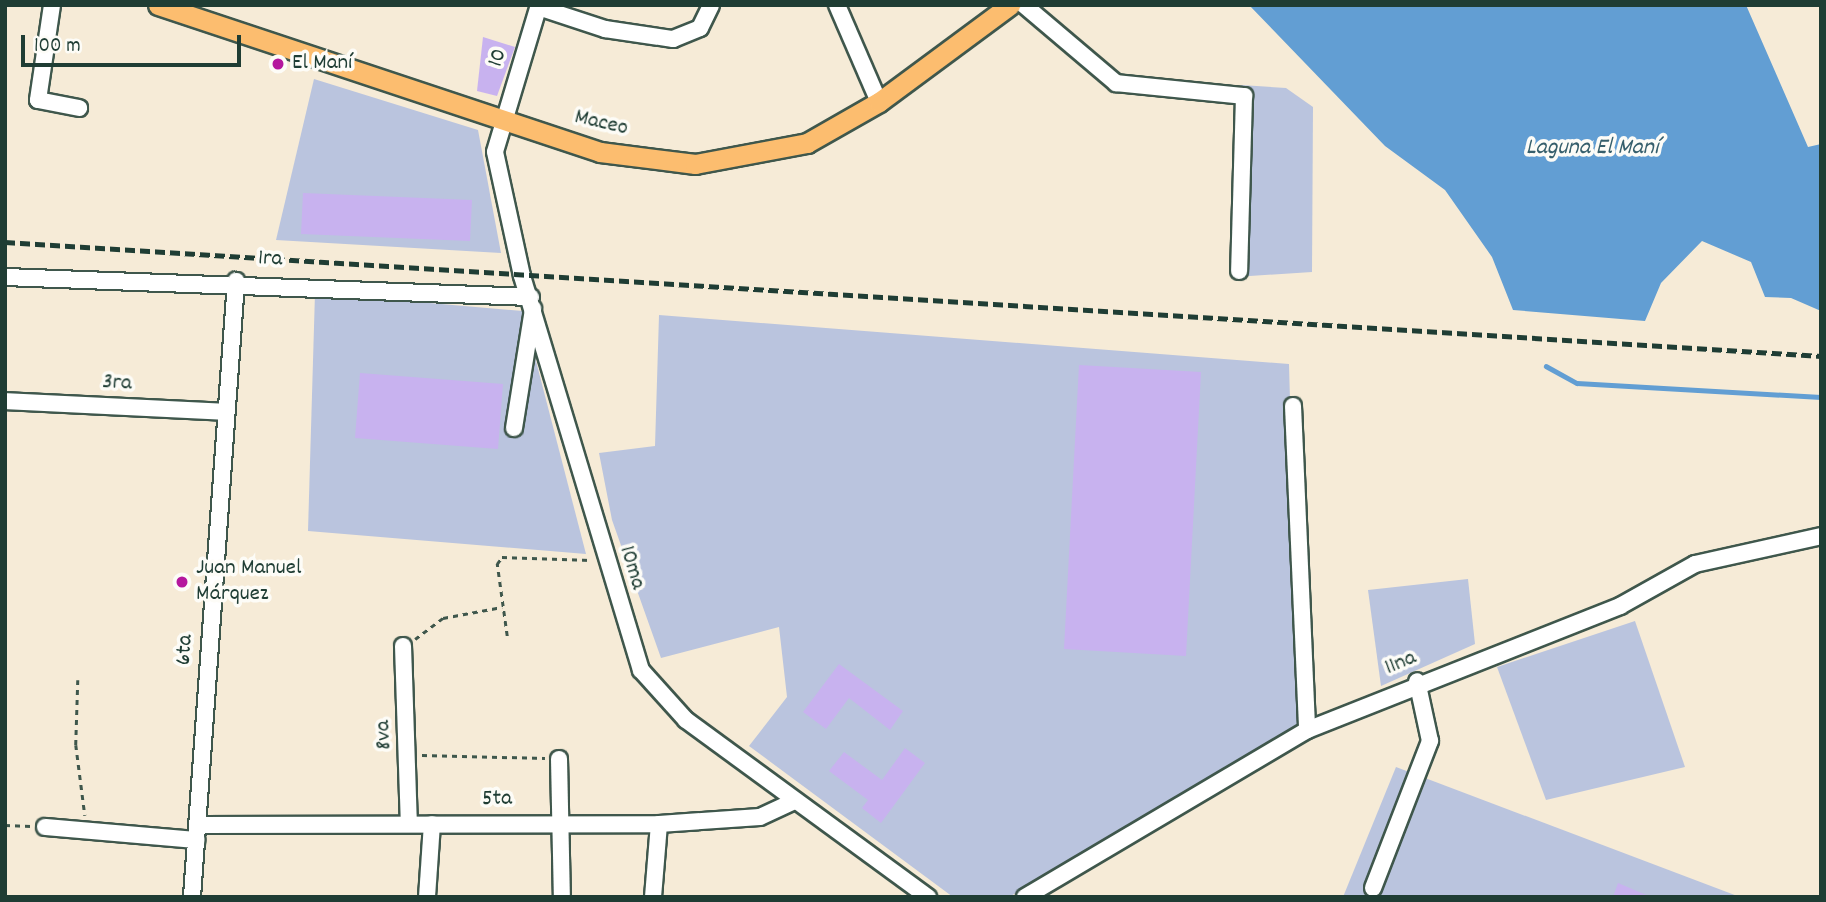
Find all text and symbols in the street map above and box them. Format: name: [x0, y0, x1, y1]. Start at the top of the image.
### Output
scale bar: [24, 21, 245, 65]
text: 100 m: [34, 32, 81, 62]
street label: 10: [483, 46, 515, 70]
place label: El Maní: [292, 50, 352, 78]
marker: El Maní: [270, 56, 286, 72]
street label: Maceo: [572, 104, 630, 144]
water label: Laguna El Maní: [1526, 135, 1658, 163]
street label: 1ra: [257, 246, 283, 274]
street label: 3ra: [102, 369, 132, 399]
street label: 10ma: [611, 543, 651, 593]
place label: Juan Manuel Márquez: [196, 555, 301, 609]
marker: Juan Manuel Márquez: [174, 574, 190, 590]
street label: 6ta: [171, 634, 201, 666]
street label: 11na: [1381, 645, 1421, 683]
street label: 8va: [370, 719, 400, 751]
street label: 5ta: [482, 786, 512, 814]

